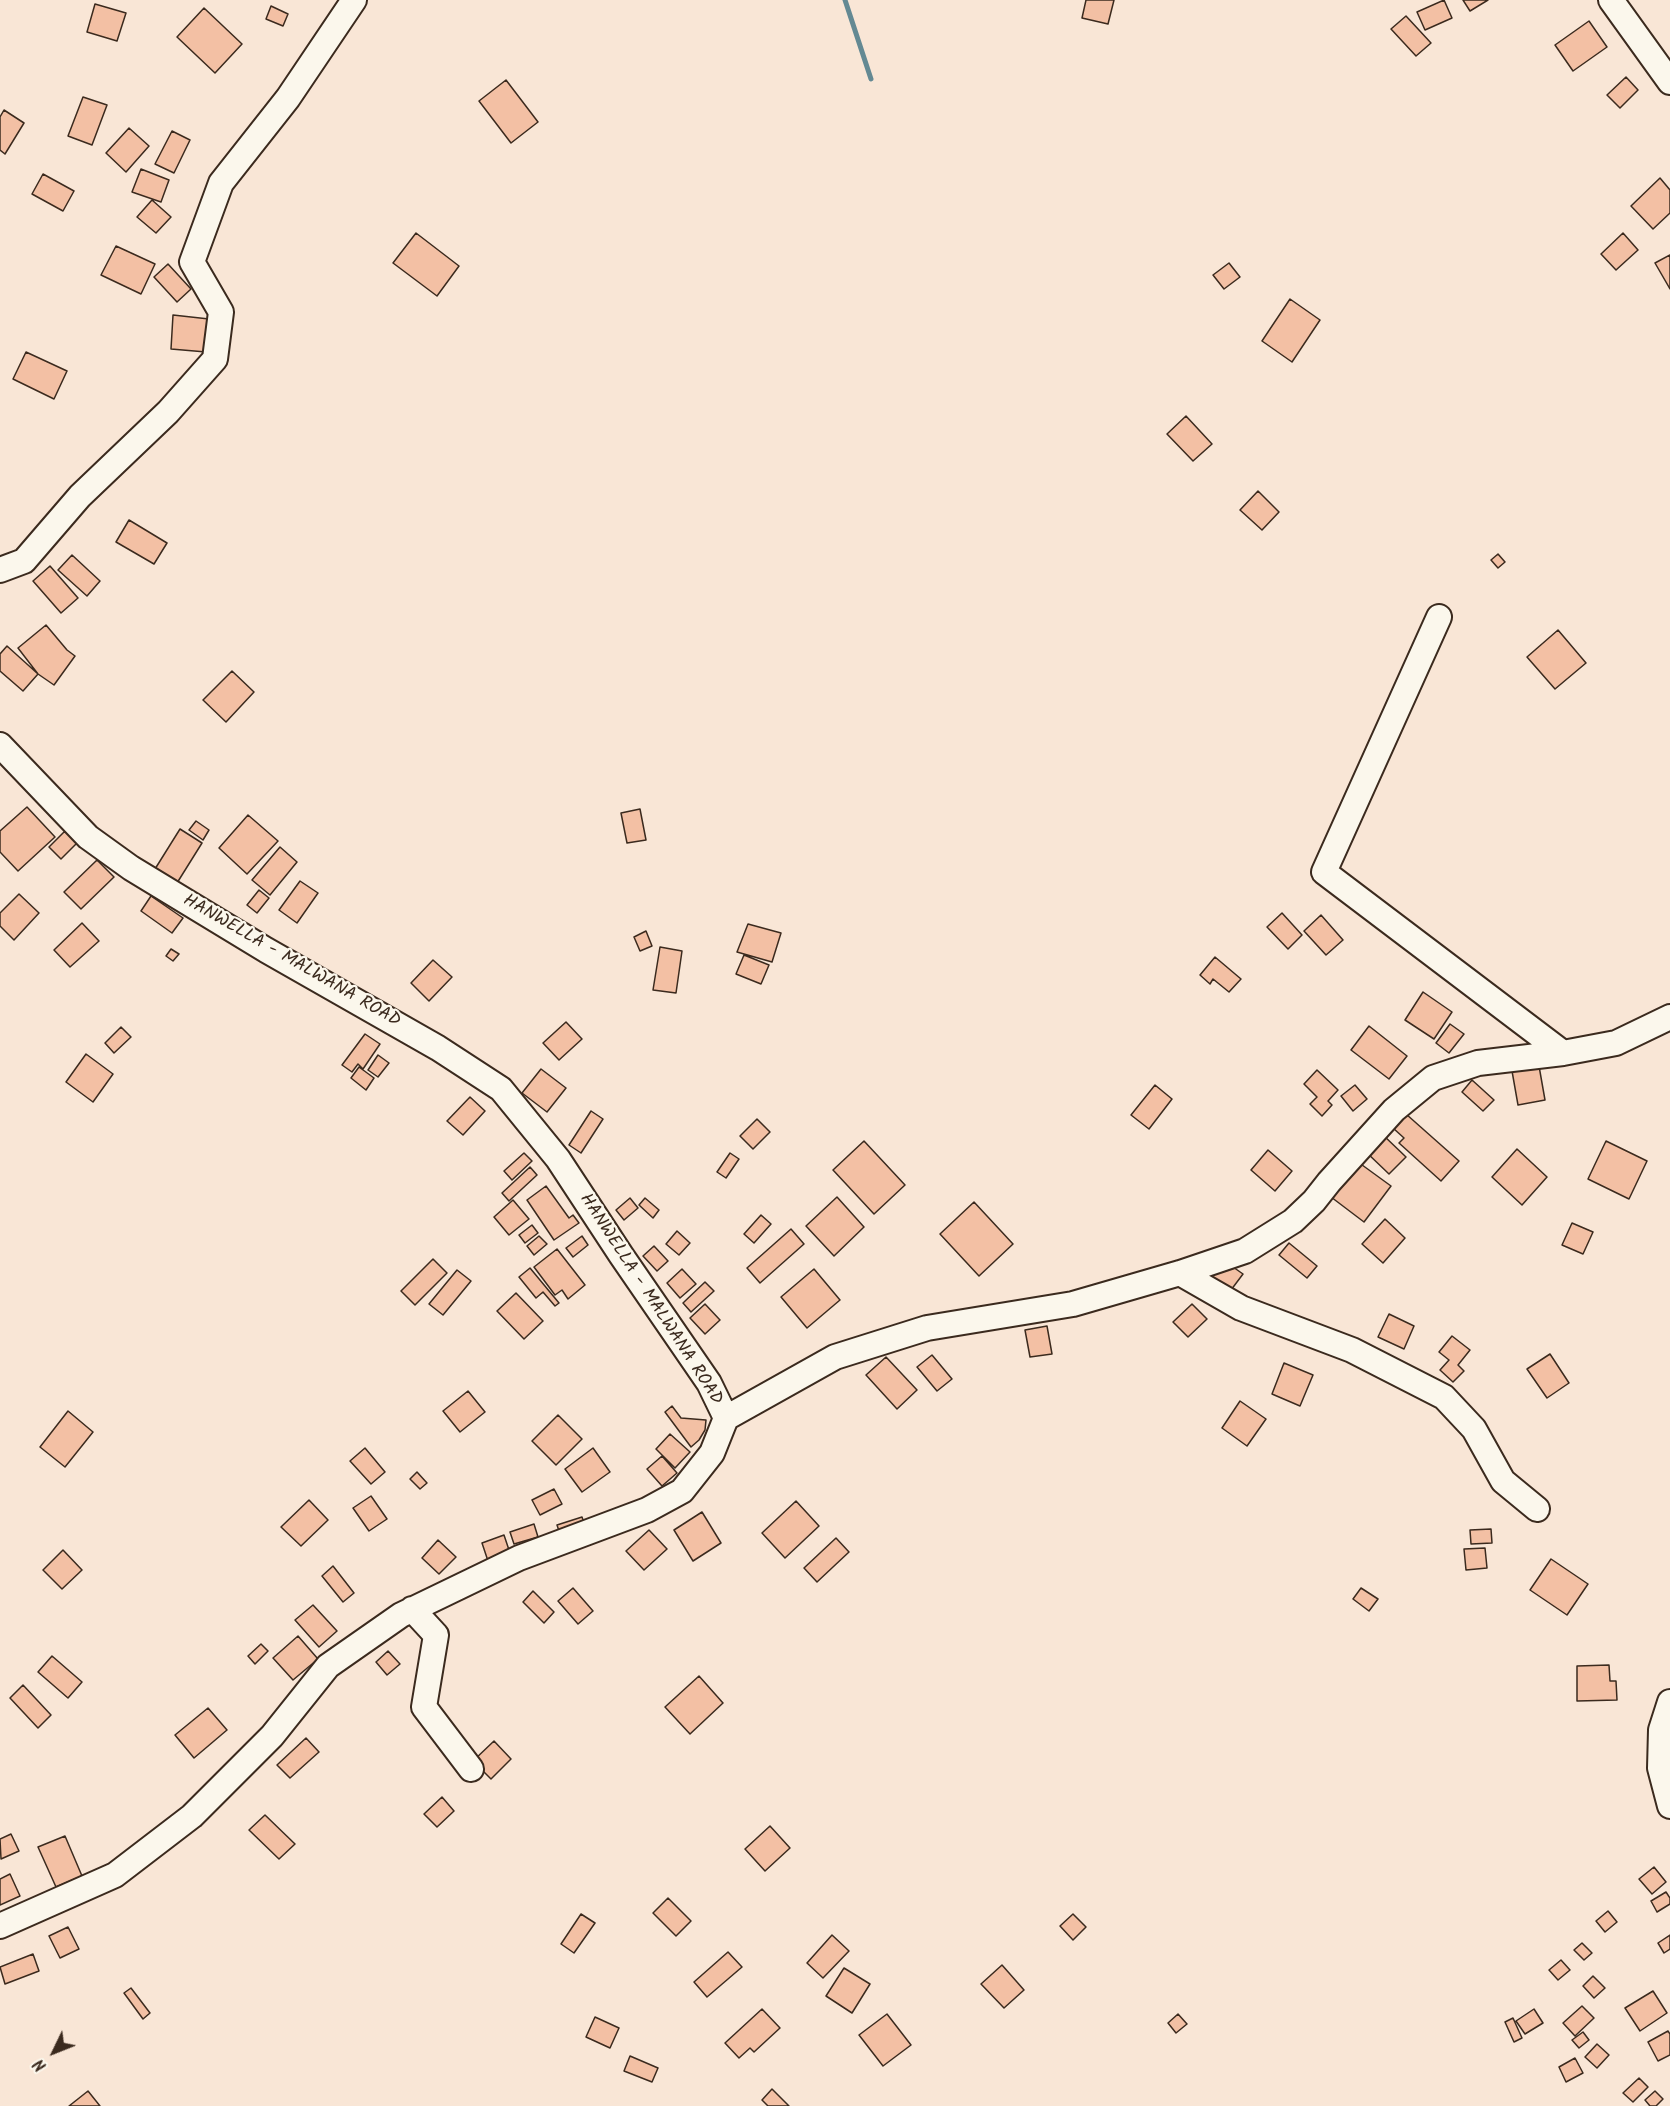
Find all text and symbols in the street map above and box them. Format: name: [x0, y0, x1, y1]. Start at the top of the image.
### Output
street label: HANWELLA - MALWANA ROAD: [178, 891, 404, 1033]
street label: HANWELLA - MALWANA ROAD: [574, 1190, 726, 1410]
north arrow: [24, 2022, 84, 2082]
text: N: [28, 2052, 53, 2077]

